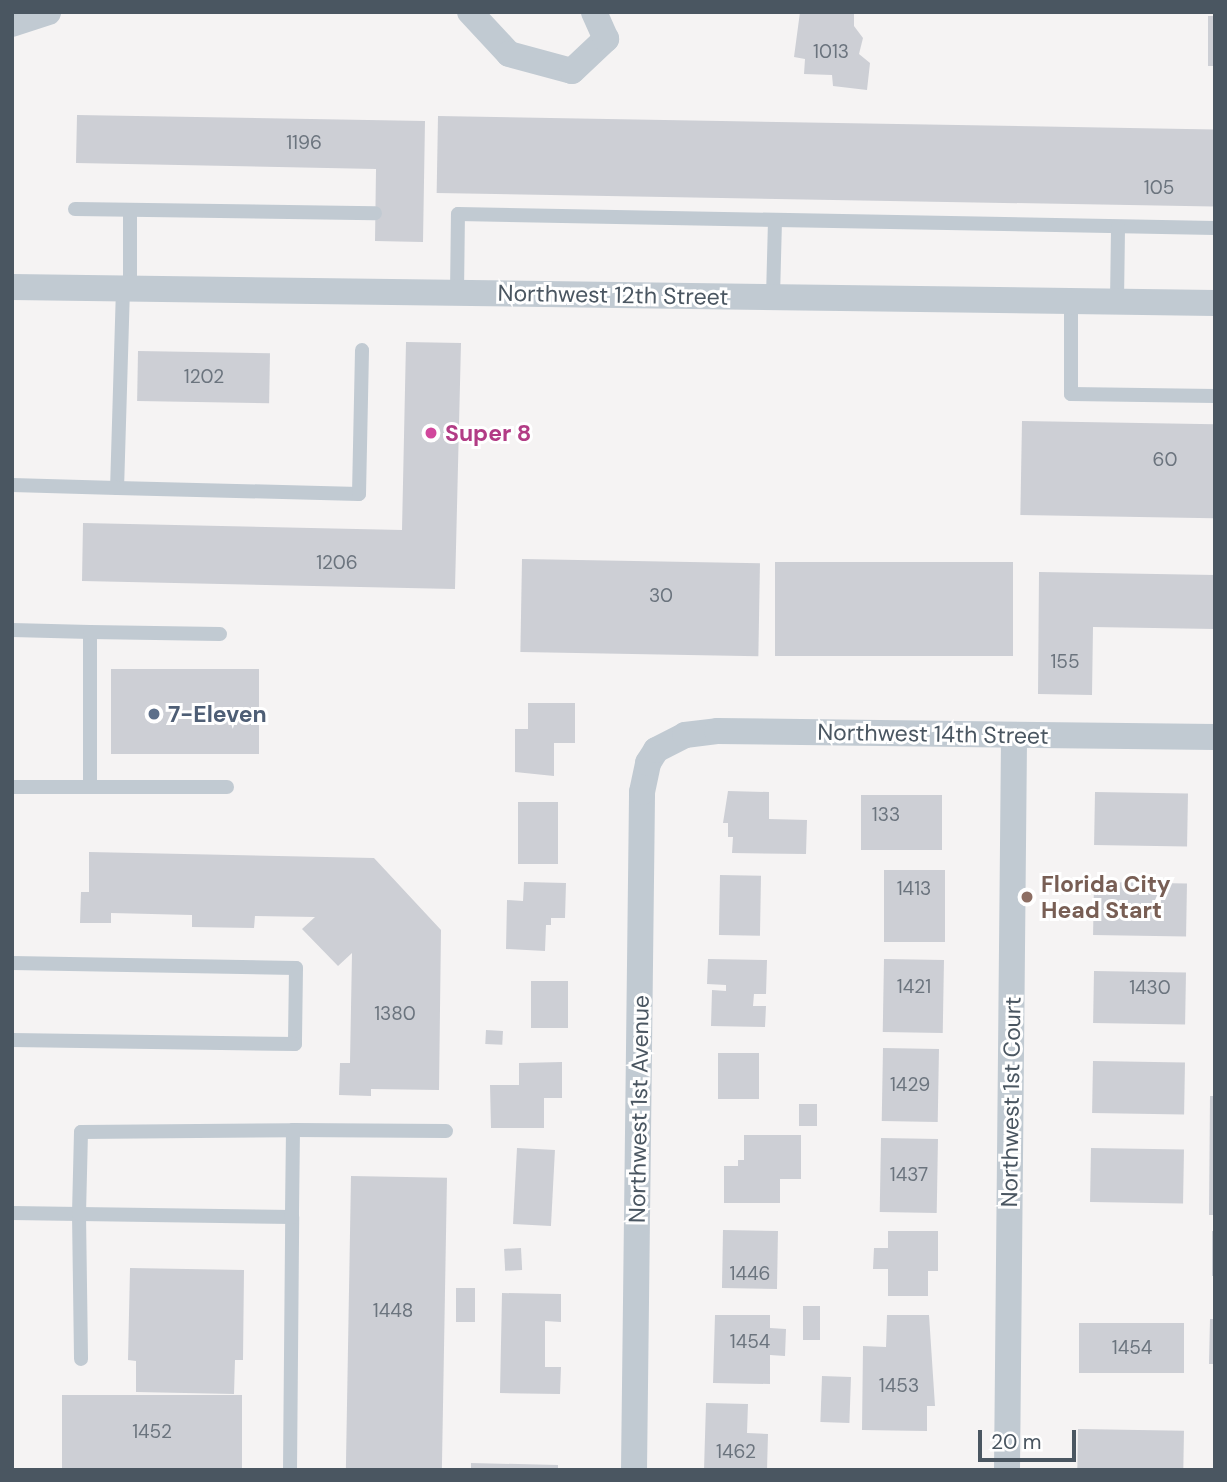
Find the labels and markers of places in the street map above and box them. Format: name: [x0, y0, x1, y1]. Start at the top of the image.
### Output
place label: Super 8: [445, 419, 531, 447]
marker: Super 8: [423, 425, 439, 441]
place label: 7-Eleven: [168, 700, 267, 728]
marker: 7-Eleven: [146, 706, 162, 722]
place label: Florida City Head Start: [1041, 870, 1171, 924]
marker: Florida City Head Start: [1019, 889, 1035, 905]

